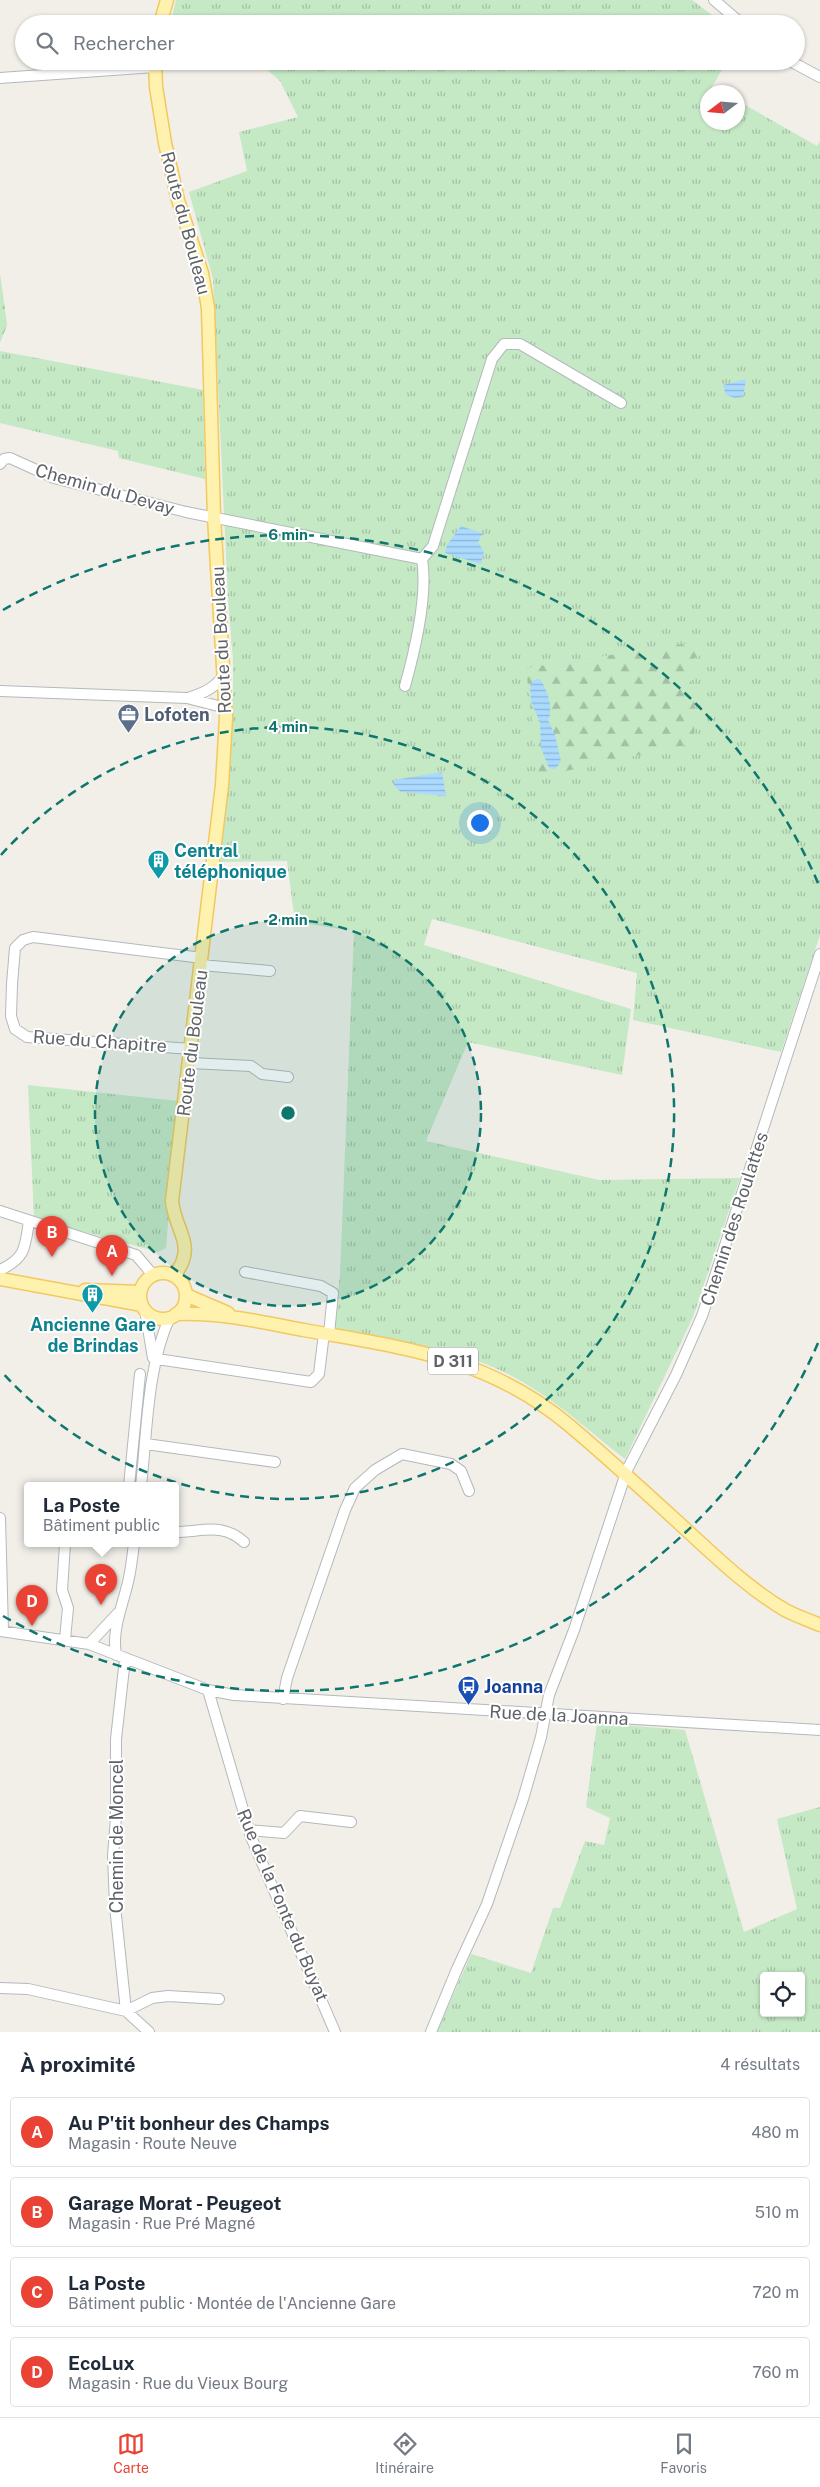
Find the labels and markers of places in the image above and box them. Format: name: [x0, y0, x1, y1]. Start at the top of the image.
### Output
office icon: Lofoten: [116, 702, 140, 733]
place label: Lofoten: [144, 704, 210, 725]
place label: Central téléphonique: [174, 840, 287, 882]
building icon: Central téléphonique: [146, 848, 170, 879]
centre of rings: [279, 1104, 297, 1122]
pin: B: [36, 1216, 68, 1257]
pin: A: [96, 1235, 128, 1276]
building icon: Ancienne Gare de Brindas: [81, 1282, 105, 1313]
place label: Ancienne Gare de Brindas: [30, 1314, 156, 1356]
pin: C: [85, 1564, 117, 1605]
pin: D: [16, 1585, 48, 1626]
bus stop icon: Joanna: [456, 1674, 480, 1705]
place label: Joanna: [484, 1676, 543, 1697]

